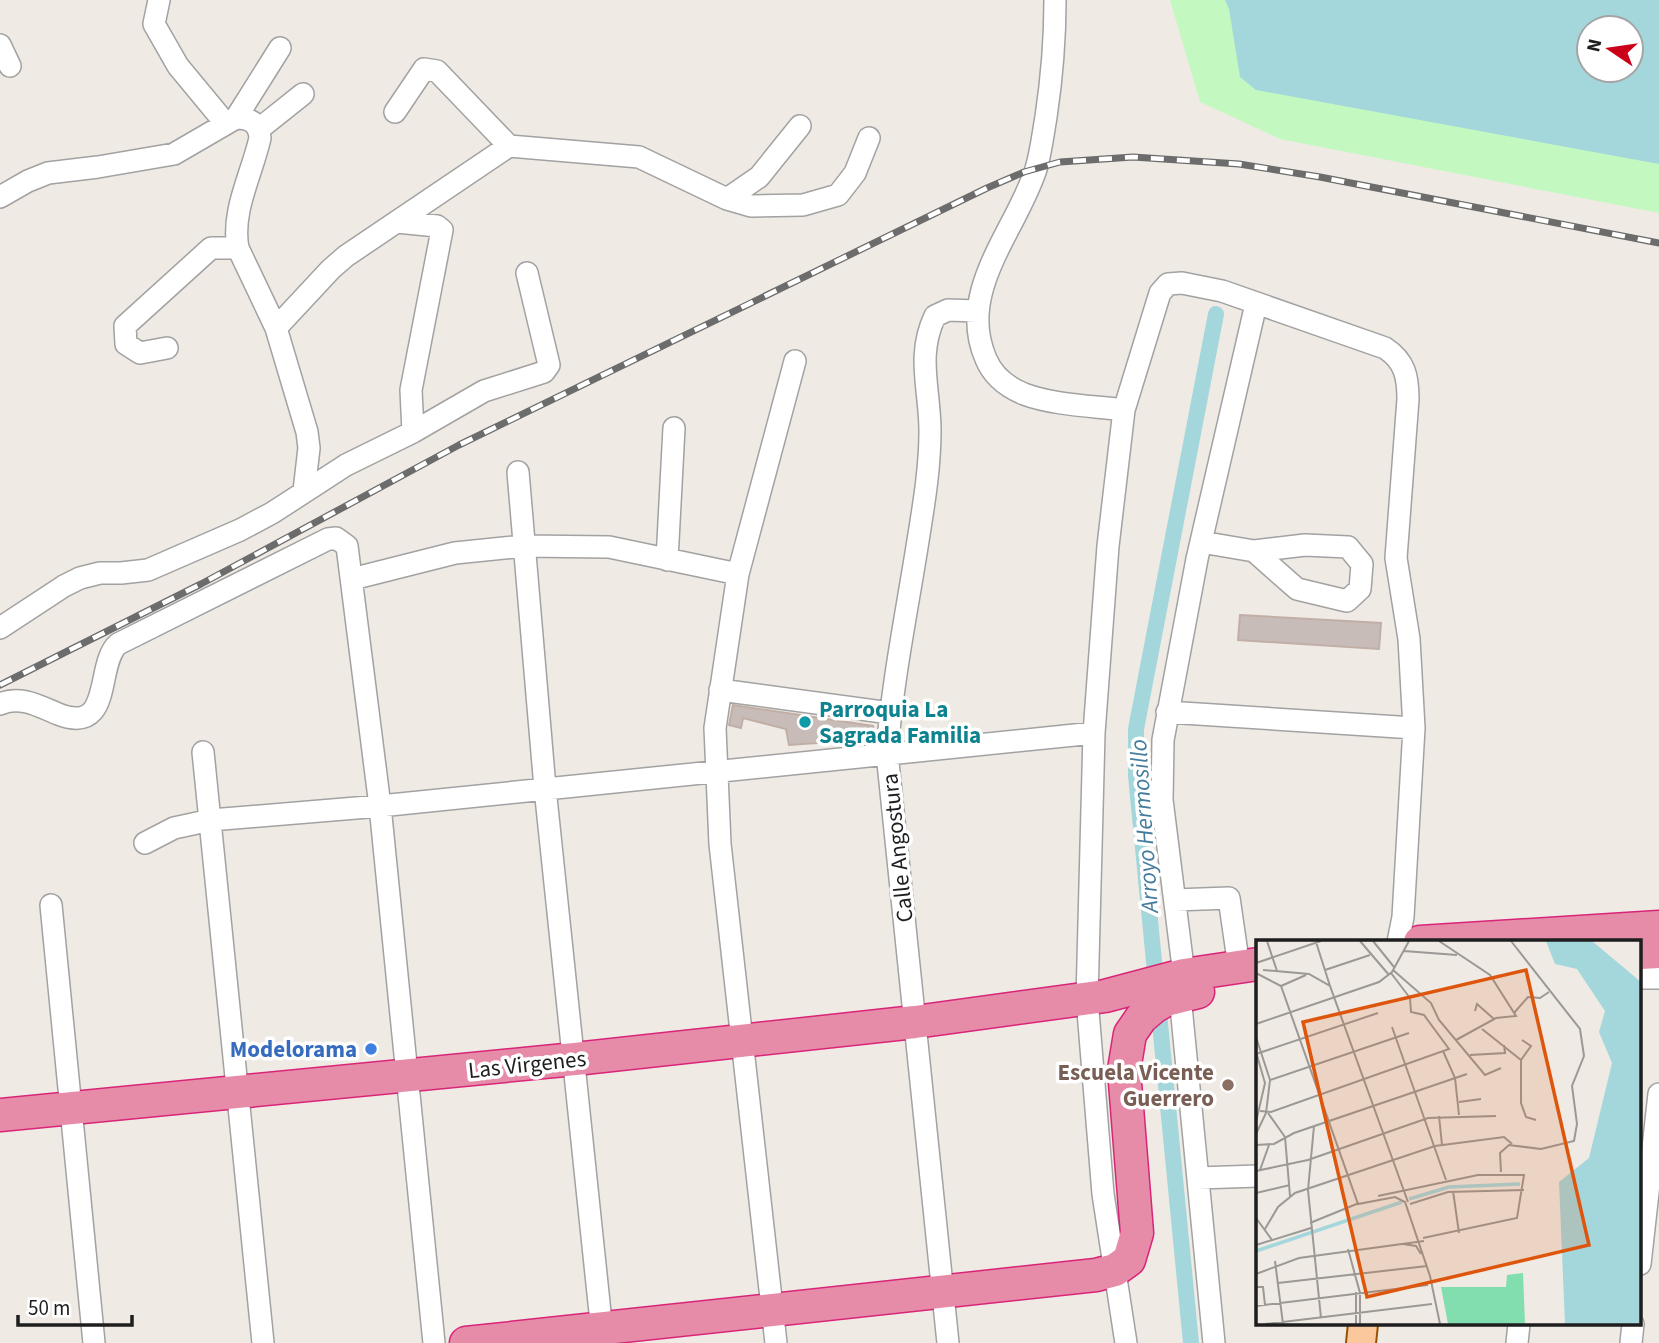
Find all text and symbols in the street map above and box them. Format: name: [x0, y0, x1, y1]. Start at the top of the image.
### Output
north arrow: [1575, 14, 1645, 84]
text: N: [1580, 36, 1609, 55]
place label: Parroquia La Sagrada Familia: [819, 693, 981, 752]
marker: Parroquia La Sagrada Familia: [797, 714, 813, 730]
water label: Arroyo Hermosillo: [1121, 738, 1168, 916]
street label: Calle Angostura: [873, 772, 922, 924]
inset map: [1256, 940, 1642, 1326]
place label: Modelorama: [230, 1033, 357, 1066]
marker: Modelorama: [363, 1041, 379, 1057]
street label: Las Virgenes: [466, 1042, 588, 1087]
place label: Escuela Vicente Guerrero: [1058, 1056, 1214, 1115]
marker: Escuela Vicente Guerrero: [1220, 1077, 1236, 1093]
scale bar: [18, 1284, 131, 1328]
text: 50 m: [28, 1293, 70, 1323]

